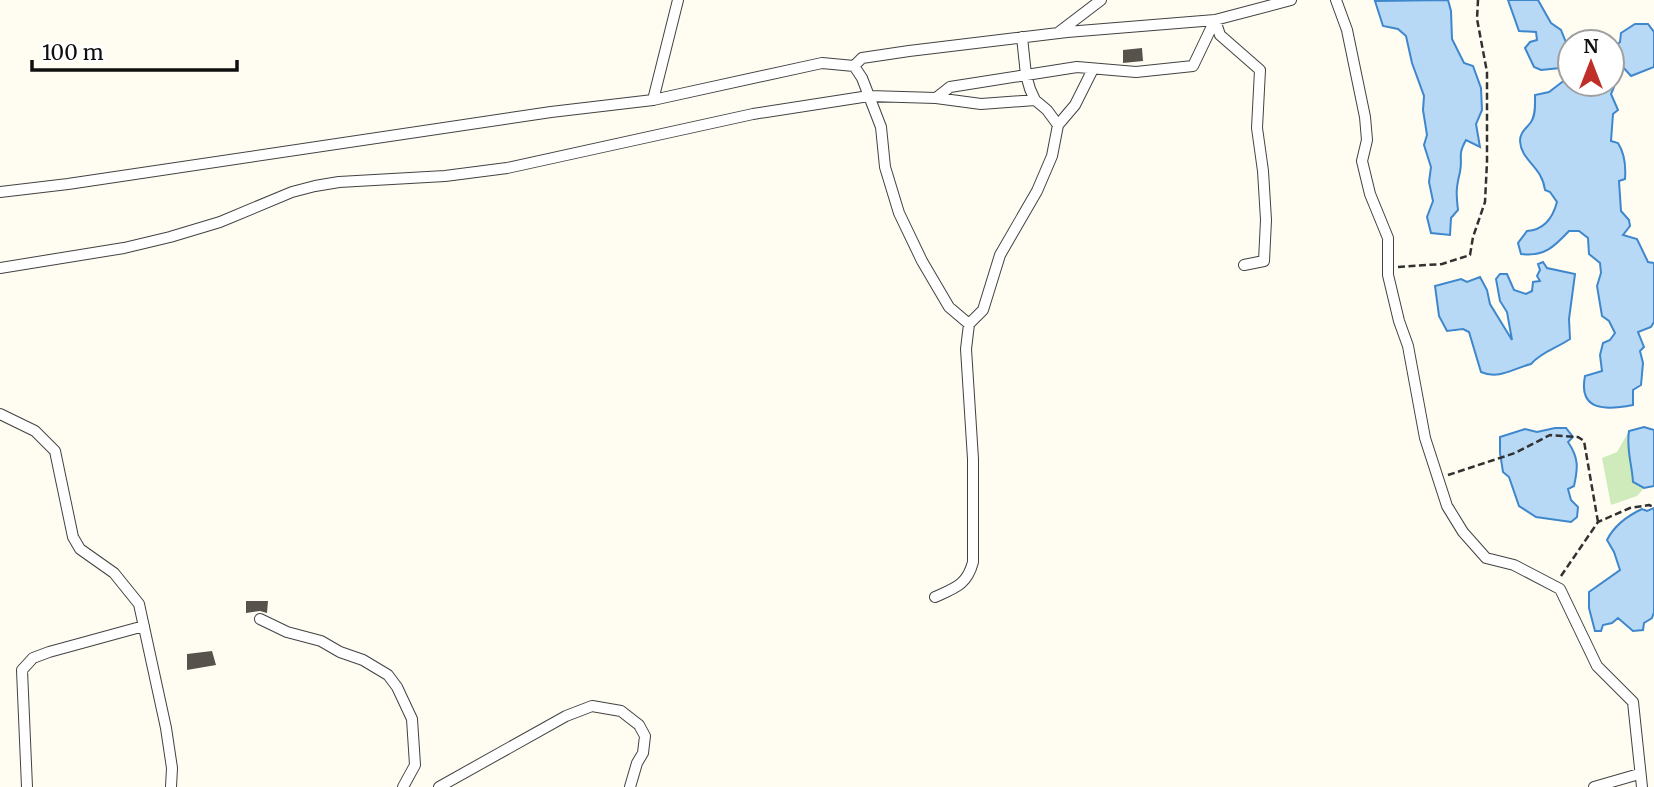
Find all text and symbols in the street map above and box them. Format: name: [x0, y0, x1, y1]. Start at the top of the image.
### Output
scale bar: [32, 28, 236, 72]
north arrow: [1556, 28, 1626, 98]
text: N: [1583, 34, 1599, 58]
text: 100 m: [42, 39, 104, 66]

